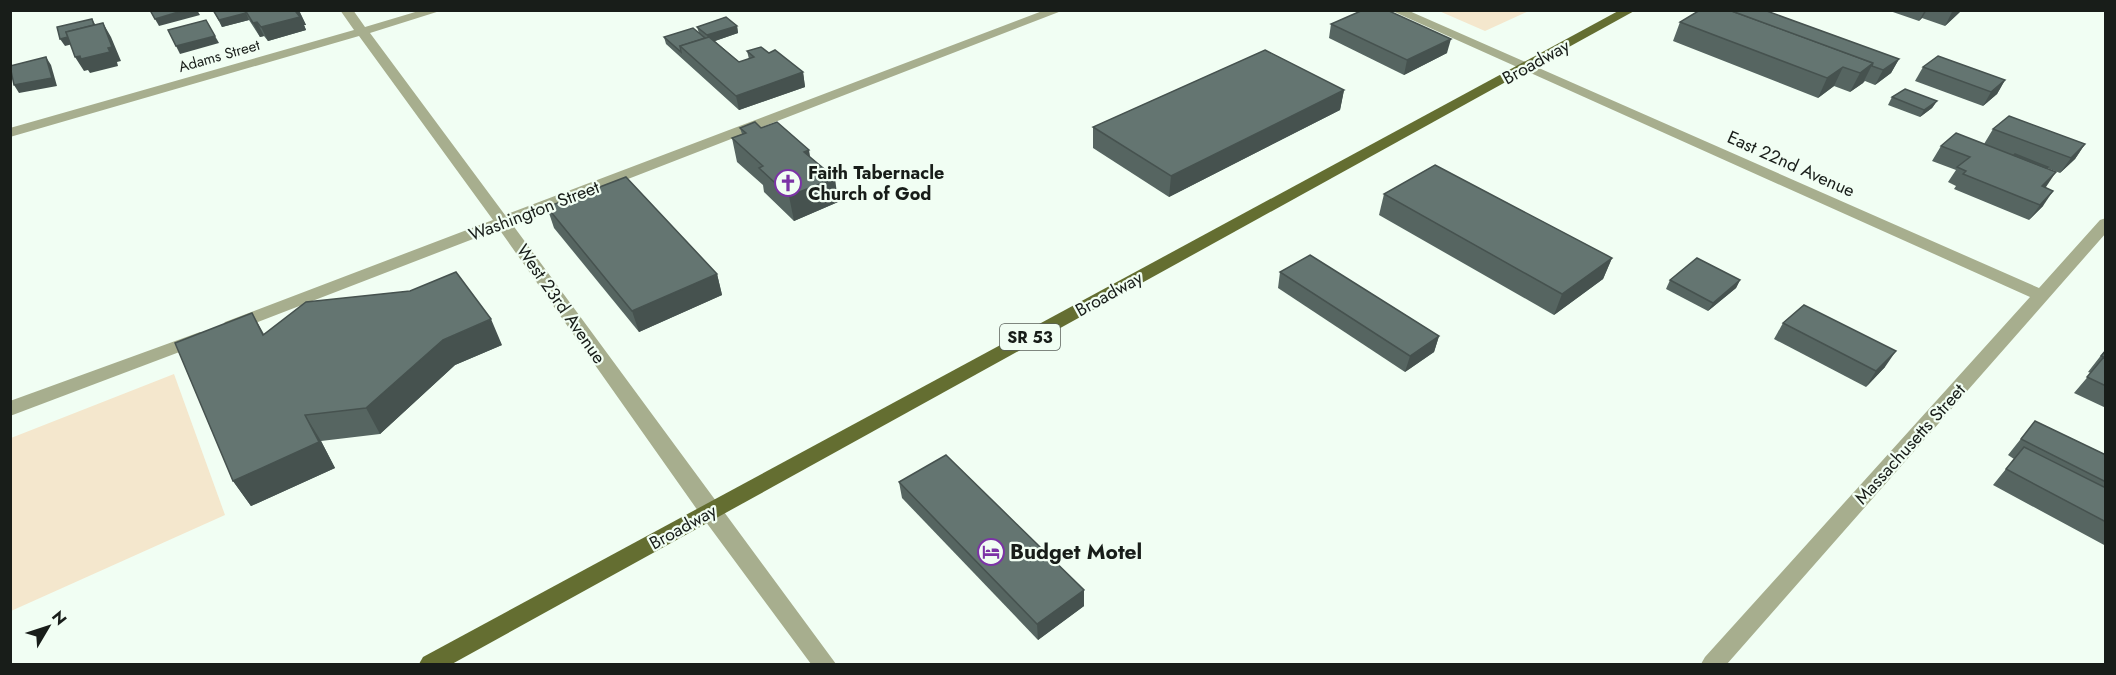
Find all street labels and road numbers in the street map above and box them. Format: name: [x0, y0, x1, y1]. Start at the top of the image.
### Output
street label: Broadway: [1498, 33, 1574, 91]
street label: Adams Street: [176, 34, 263, 78]
street label: East 22nd Avenue: [1723, 124, 1859, 204]
street label: Washington Street: [465, 174, 604, 248]
street label: West 23rd Avenue: [510, 239, 612, 369]
street label: Broadway: [1071, 265, 1147, 323]
road number: SR 53: [1000, 324, 1060, 350]
street label: Massachusetts Street: [1849, 377, 1972, 510]
street label: Broadway: [645, 498, 721, 556]

